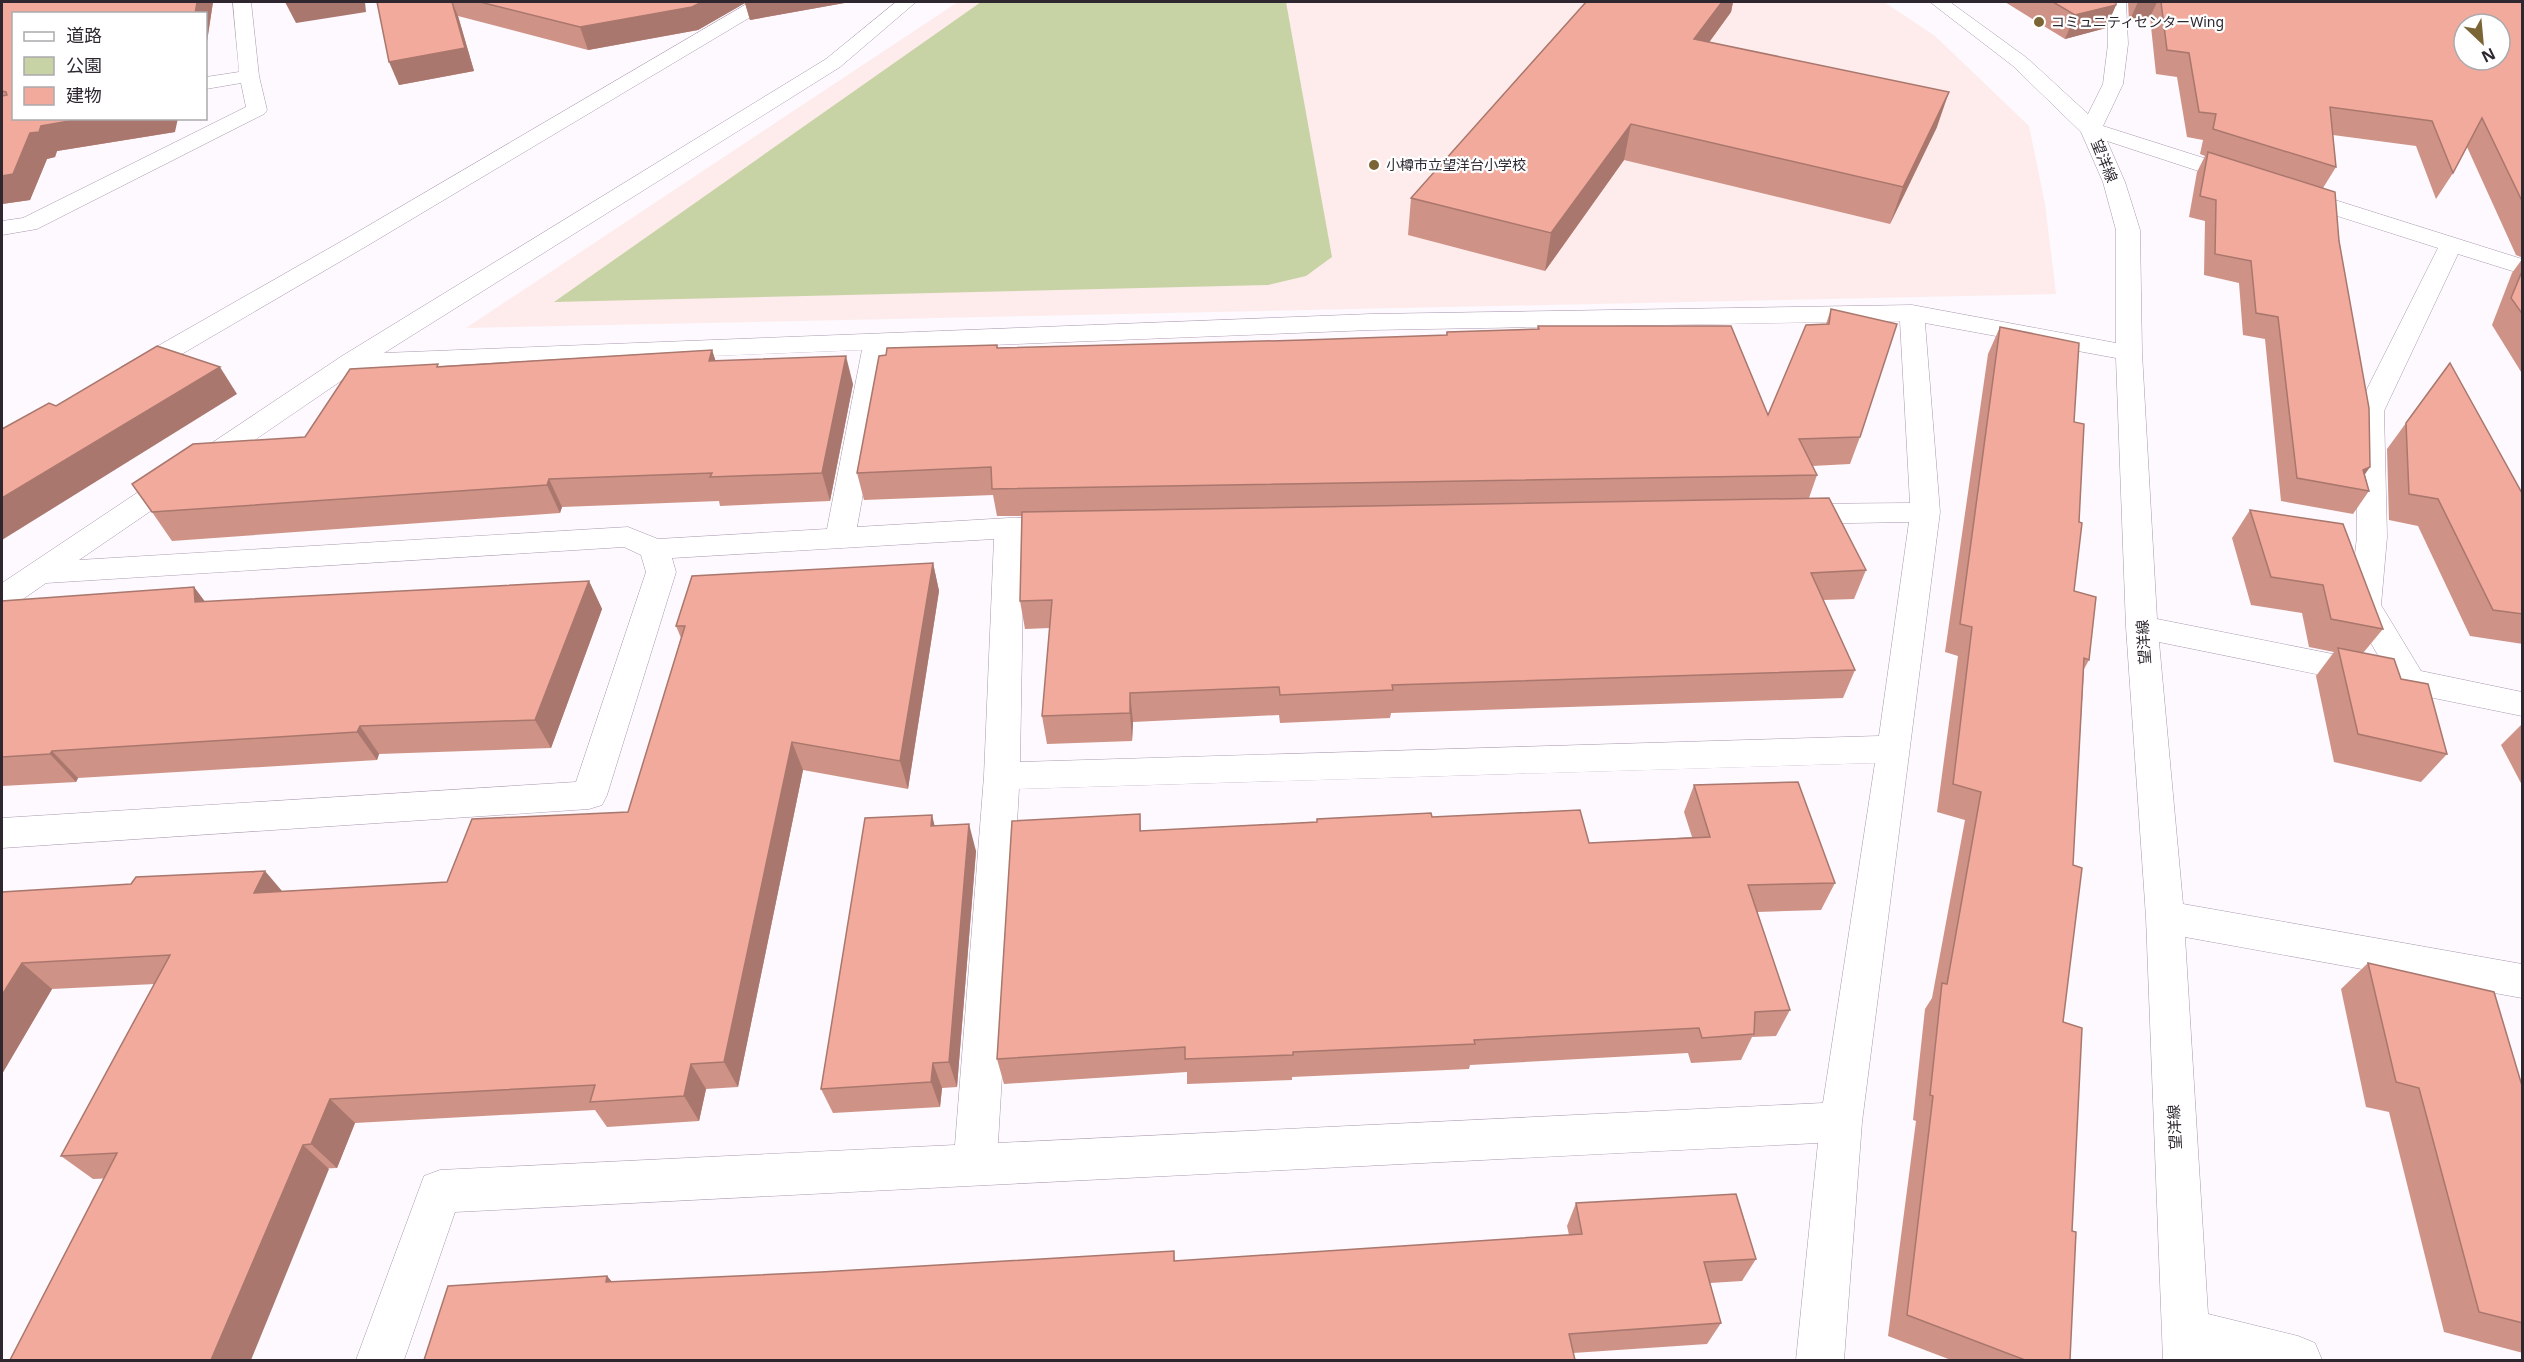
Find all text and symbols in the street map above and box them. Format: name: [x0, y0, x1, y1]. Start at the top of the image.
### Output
legend: [12, 12, 207, 120]
place label: コミュニティセンターWing: [2051, 12, 2224, 31]
north arrow: [2452, 12, 2512, 72]
marker: コミュニティセンターWing: [2032, 15, 2046, 29]
text: 道路: [66, 23, 102, 47]
text: N: [2478, 43, 2499, 68]
text: 公園: [66, 53, 102, 77]
text: 建物: [66, 83, 102, 107]
street label: 望洋線: [2087, 136, 2123, 185]
place label: 小樽市立望洋台小学校: [1386, 155, 1526, 174]
marker: 小樽市立望洋台小学校: [1367, 158, 1381, 172]
street label: 望洋線: [2131, 619, 2155, 665]
street label: 望洋線: [2163, 1104, 2185, 1150]

